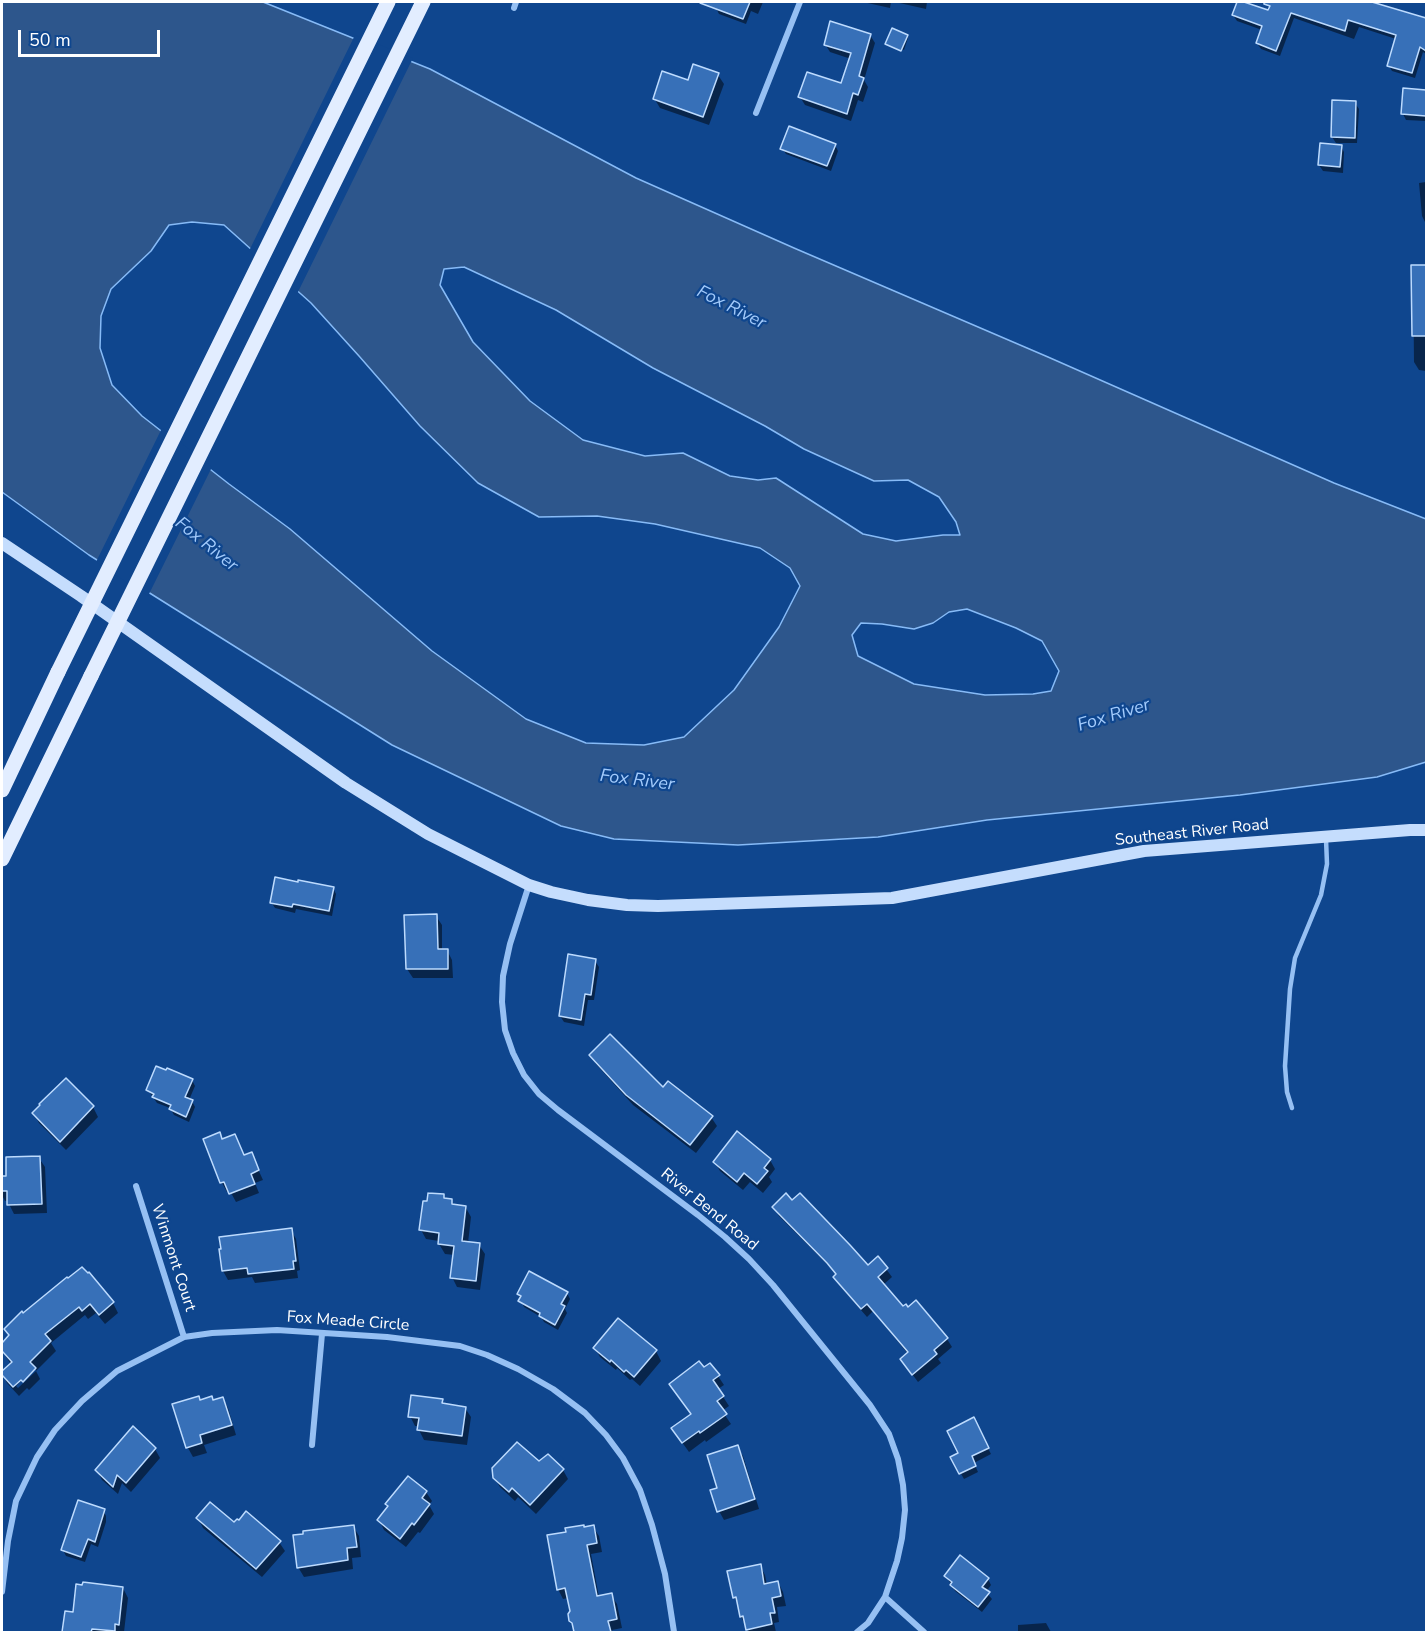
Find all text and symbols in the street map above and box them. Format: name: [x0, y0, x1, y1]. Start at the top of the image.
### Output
scale bar: [21, 18, 164, 56]
text: 50 m: [29, 28, 71, 52]
water label: Fox River: [693, 281, 769, 335]
water label: Fox River: [170, 513, 242, 577]
water label: Fox River: [1075, 695, 1153, 737]
water label: Fox River: [599, 766, 675, 796]
street label: Southeast River Road: [1114, 815, 1270, 851]
street label: River Bend Road: [656, 1165, 762, 1255]
street label: Winmont Court: [147, 1202, 199, 1314]
street label: Fox Meade Circle: [286, 1308, 410, 1336]

